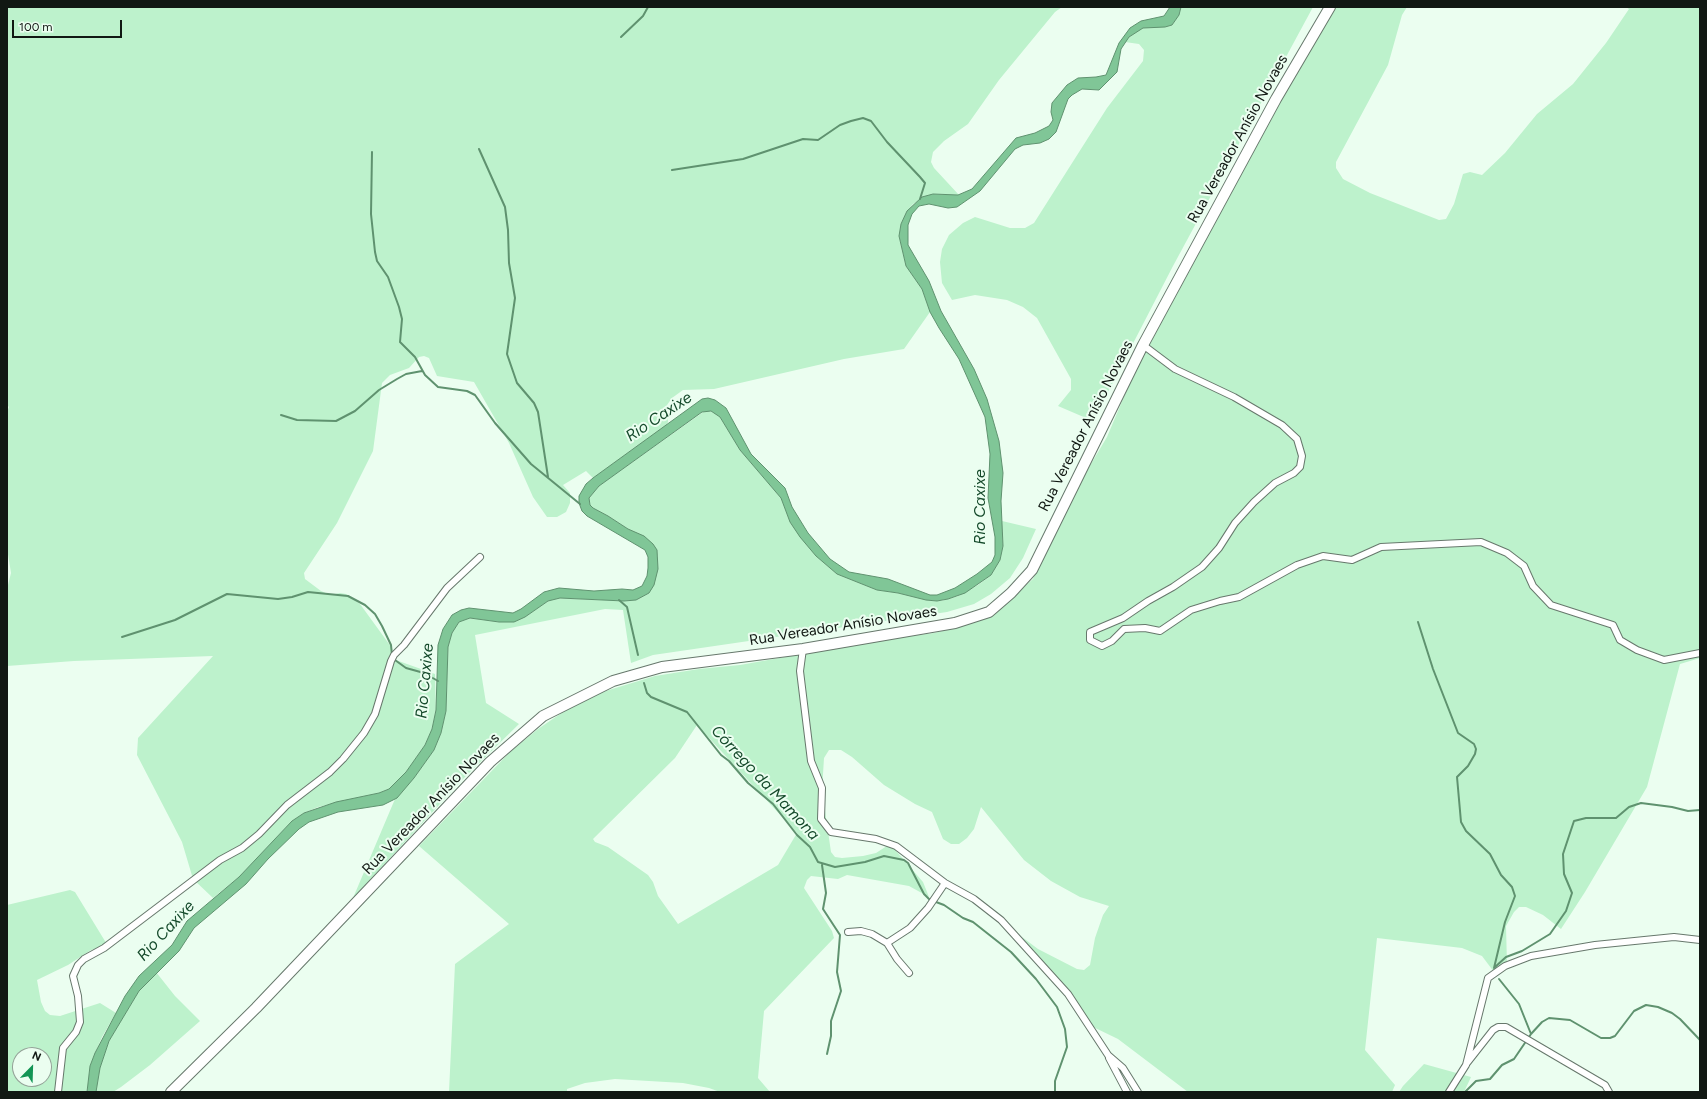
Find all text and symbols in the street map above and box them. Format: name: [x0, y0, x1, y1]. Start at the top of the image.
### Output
scale bar: [14, 12, 124, 38]
text: 100 m: [19, 20, 53, 34]
street label: Rua Vereador Anísio Novaes: [1184, 52, 1292, 226]
street label: Rua Vereador Anísio Novaes: [1035, 337, 1137, 515]
water label: Rio Caxixe: [622, 388, 696, 446]
water label: Rio Caxixe: [970, 469, 990, 545]
street label: Rua Vereador Anísio Novaes: [748, 602, 938, 650]
water label: Rio Caxixe: [412, 643, 438, 719]
water label: Córrego da Mamona: [707, 722, 823, 844]
street label: Rua Vereador Anísio Novaes: [359, 730, 503, 878]
water label: Rio Caxixe: [133, 897, 199, 965]
north arrow: [12, 1047, 52, 1087]
text: N: [30, 1049, 43, 1064]

